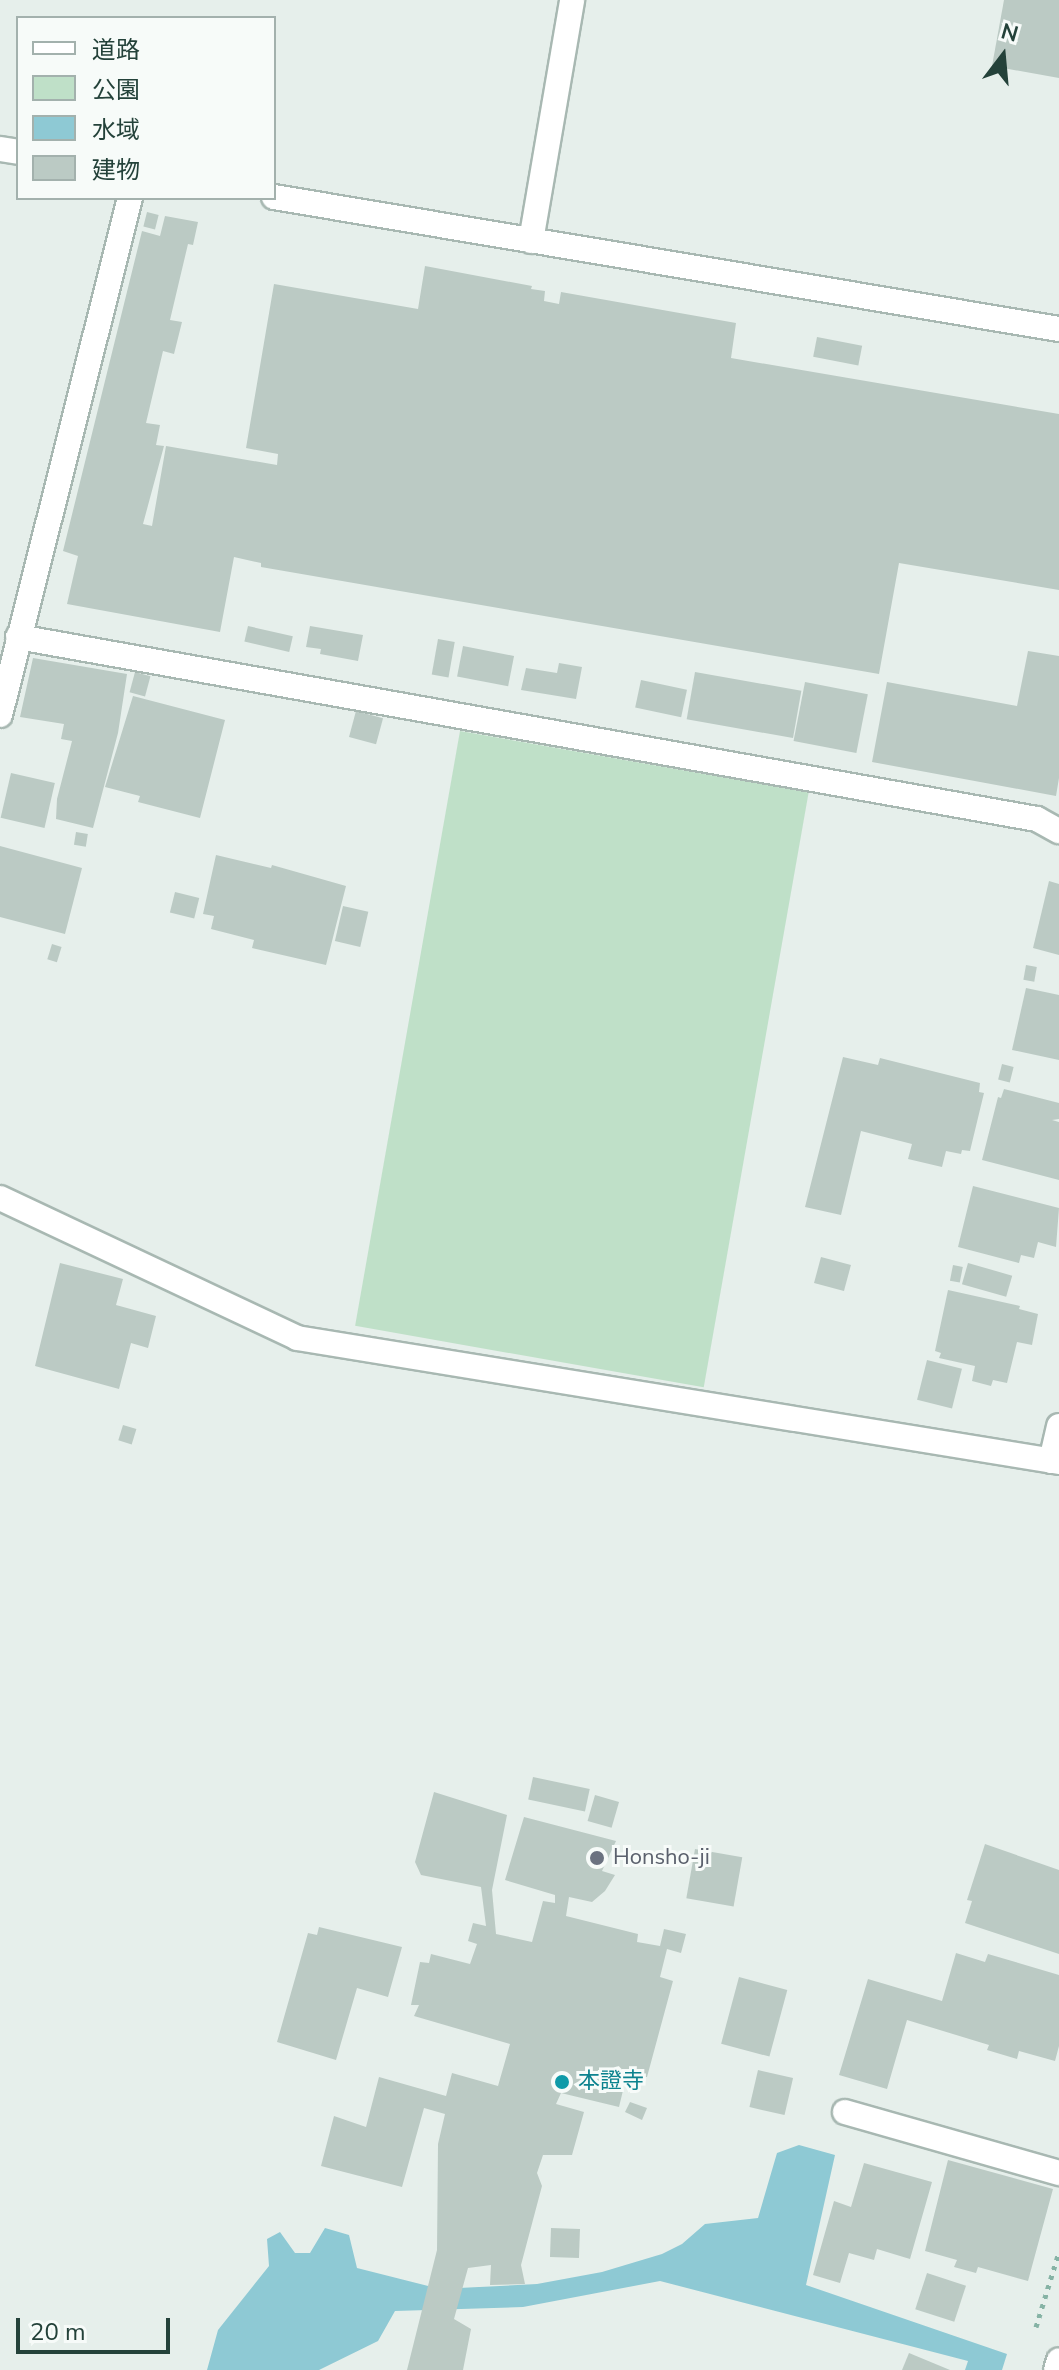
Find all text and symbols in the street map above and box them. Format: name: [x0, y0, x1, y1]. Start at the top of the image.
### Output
legend: [16, 16, 276, 200]
north arrow: [963, 16, 1043, 96]
text: N: [998, 16, 1022, 50]
text: 道路: [92, 34, 140, 66]
text: 公園: [92, 74, 140, 106]
text: 水域: [92, 114, 140, 146]
text: 建物: [92, 154, 140, 186]
place label: Honsho-ji: [613, 1845, 710, 1871]
marker: Honsho-ji: [588, 1849, 606, 1867]
place label: 本證寺: [578, 2069, 644, 2095]
marker: 本證寺: [553, 2073, 571, 2091]
scale bar: [20, 2302, 174, 2352]
text: 20 m: [30, 2316, 86, 2348]

